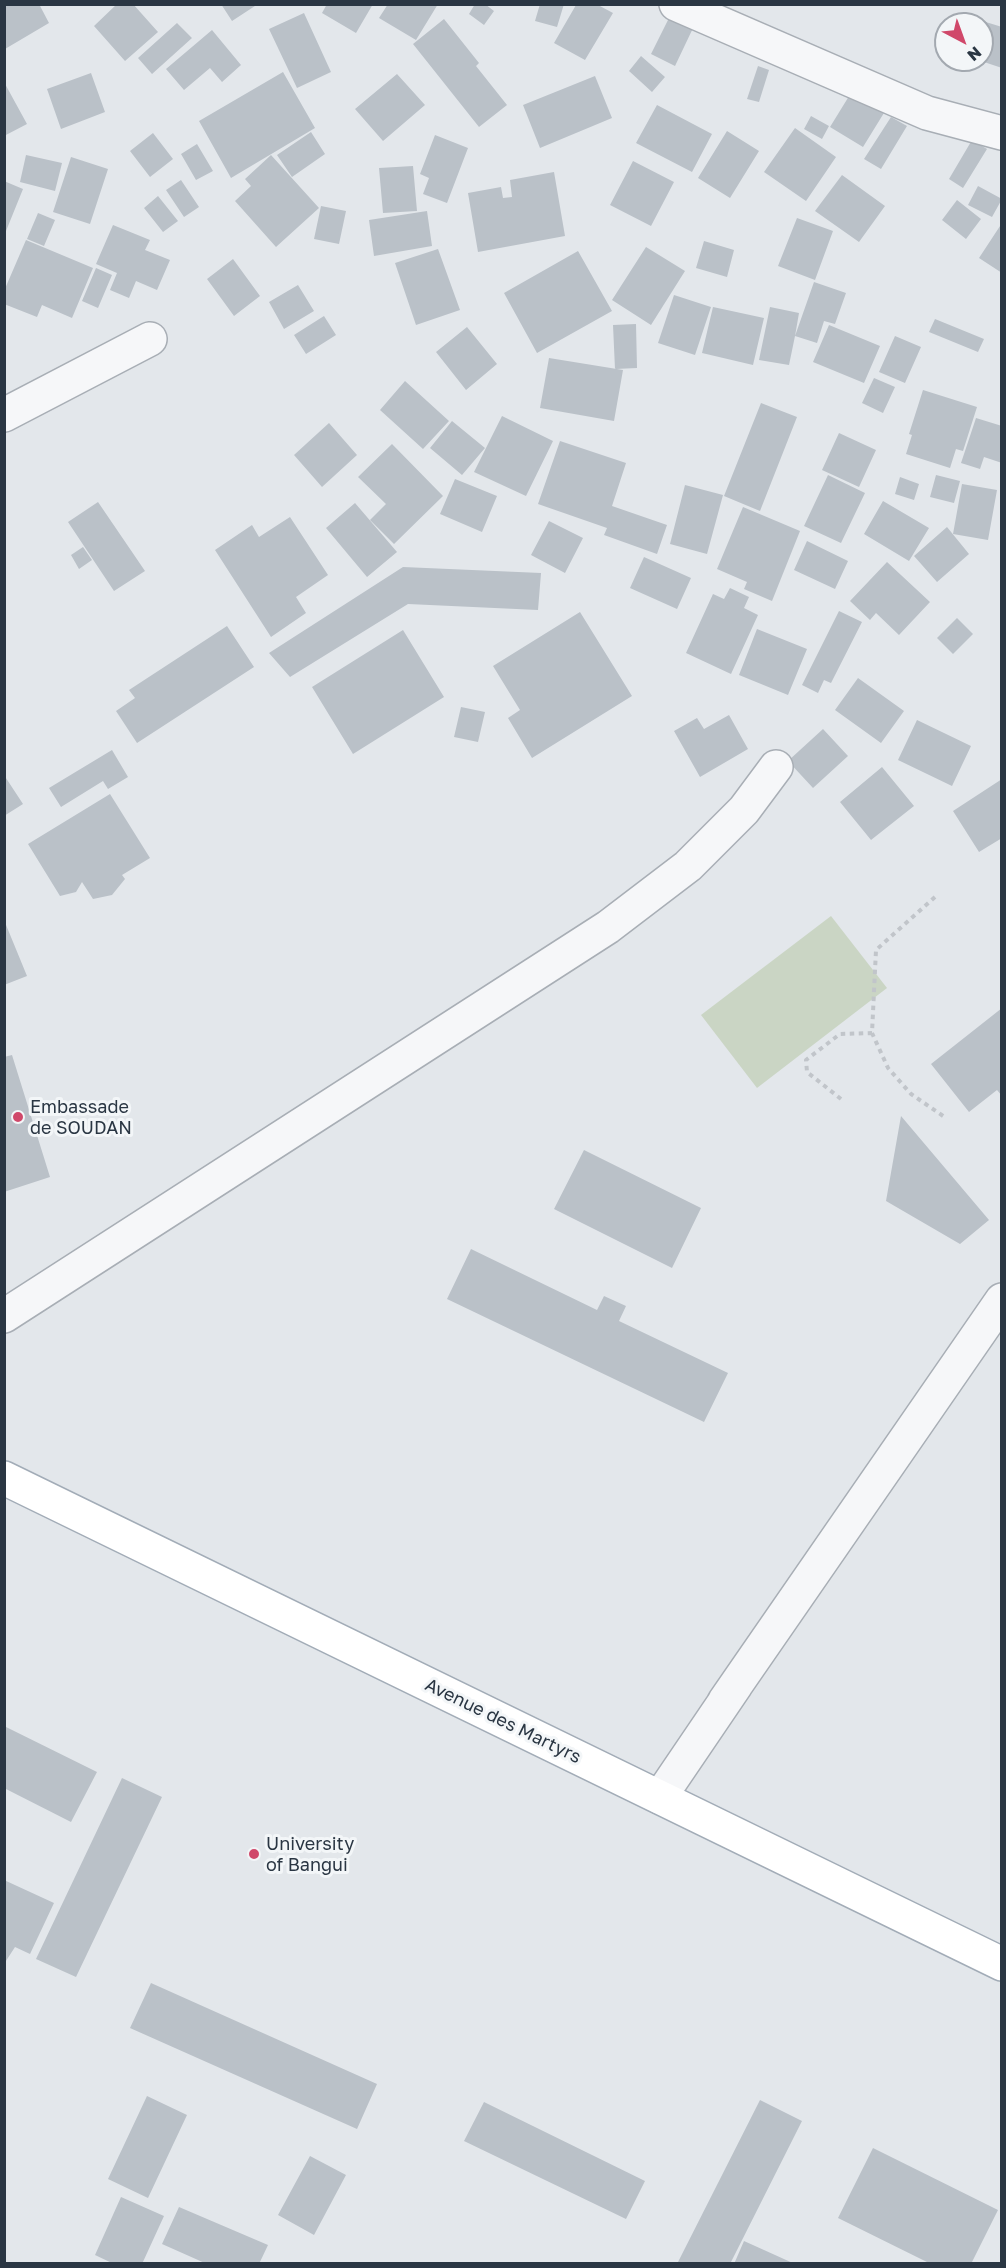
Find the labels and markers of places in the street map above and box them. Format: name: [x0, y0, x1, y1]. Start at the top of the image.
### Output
place label: Embassade de SOUDAN: [30, 1096, 132, 1138]
marker: Embassade de SOUDAN: [11, 1110, 25, 1124]
place label: University of Bangui: [266, 1833, 354, 1876]
marker: University of Bangui: [247, 1847, 261, 1861]

